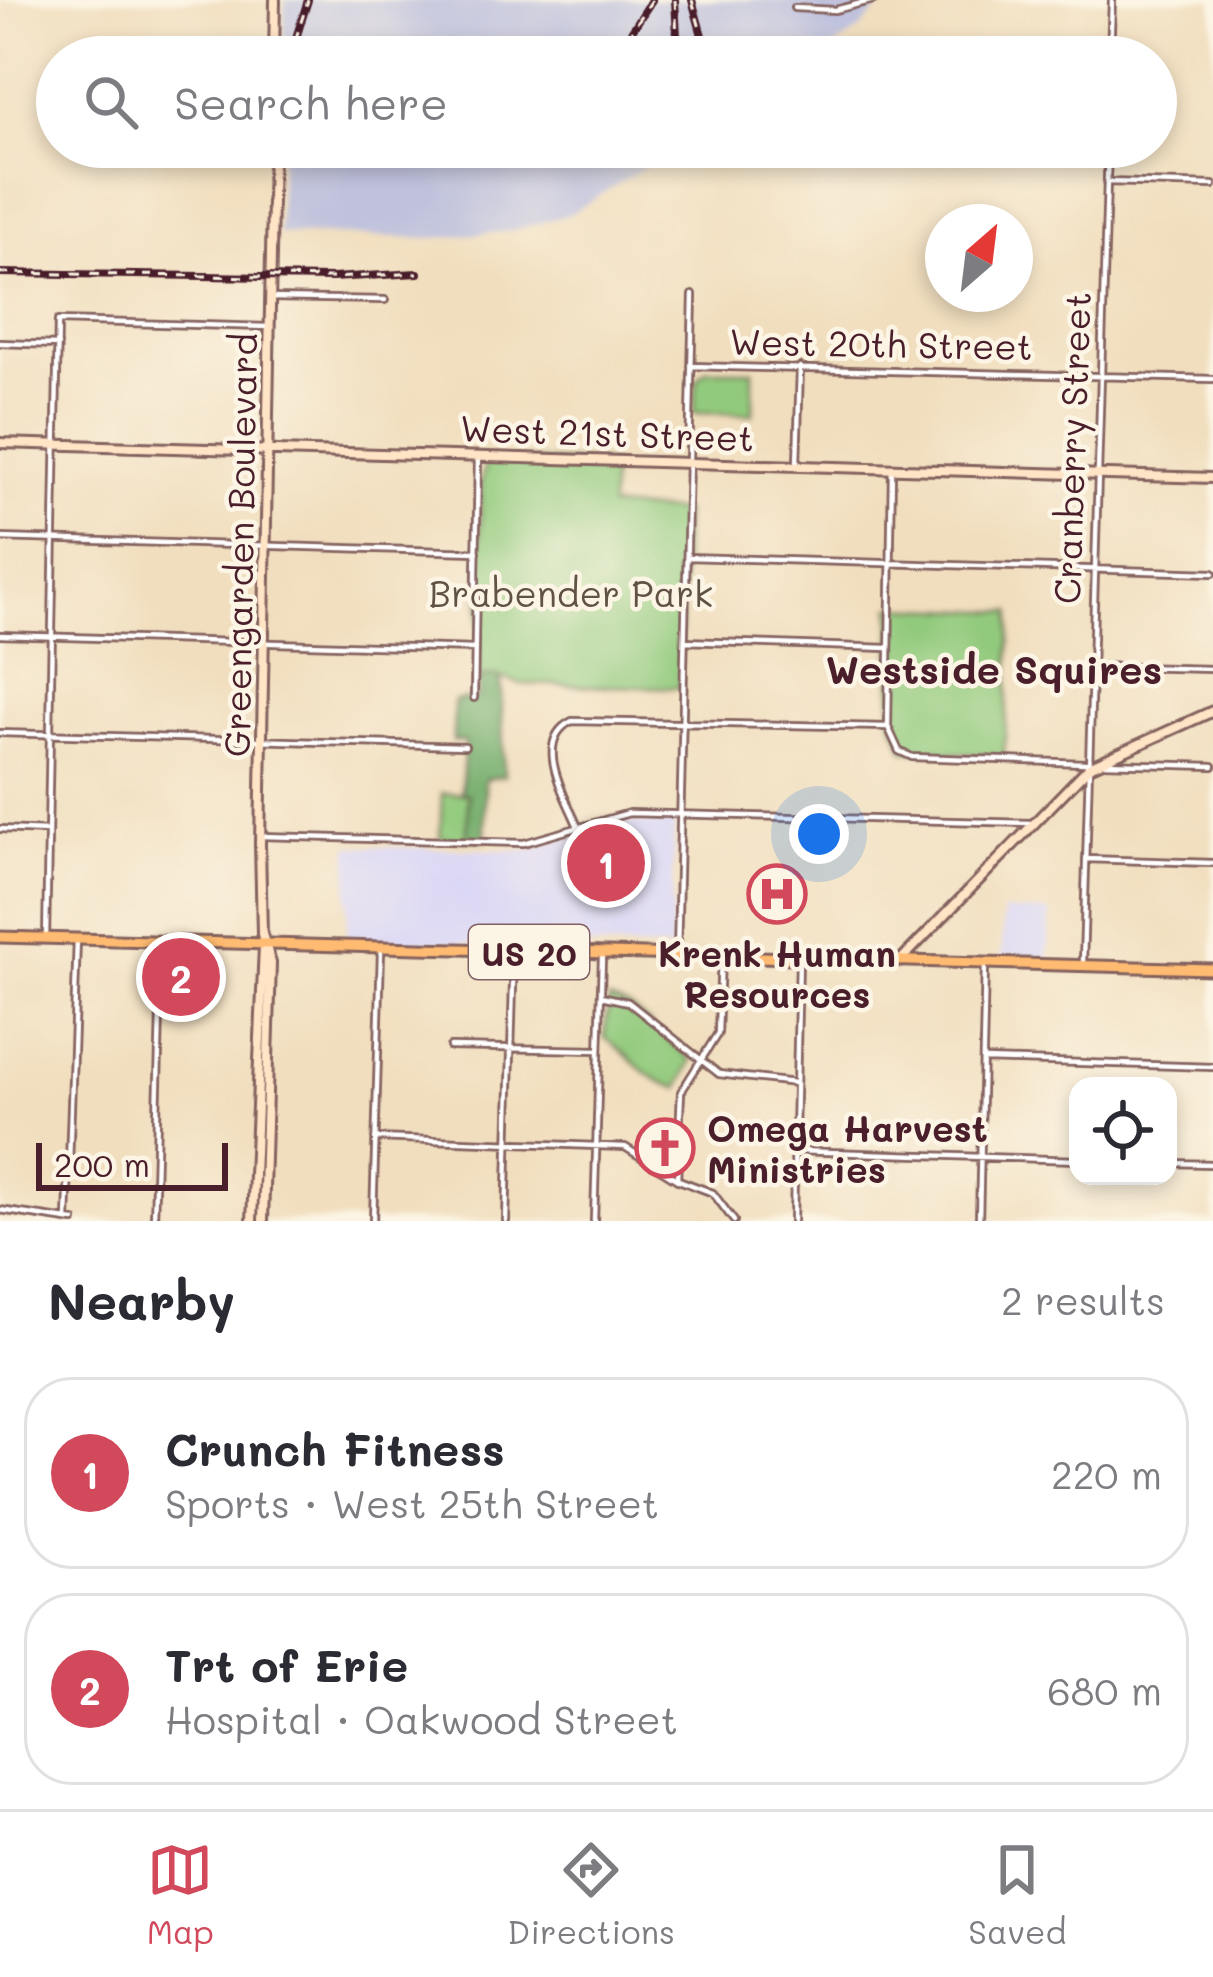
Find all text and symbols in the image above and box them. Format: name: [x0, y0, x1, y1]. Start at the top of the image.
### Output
search box: [36, 36, 1177, 168]
icon: search: [78, 69, 144, 135]
text: Search here: [174, 73, 448, 131]
north arrow: [925, 204, 1033, 312]
street label: Cranberry Street: [1042, 291, 1101, 605]
street label: West 20th Street: [729, 317, 1033, 369]
street label: Greengarden Boulevard: [212, 332, 266, 758]
street label: West 21st Street: [459, 403, 755, 461]
park label: Brabender Park: [429, 569, 713, 616]
district label: Westside Squires: [826, 643, 1162, 694]
your location: [789, 804, 849, 864]
pin: 1: [567, 818, 645, 908]
hospital icon: Krenk Human Resources: [746, 863, 808, 925]
road number: US 20: [469, 925, 589, 979]
place label: Krenk Human Resources: [658, 929, 896, 1017]
pin: 2: [142, 932, 220, 1022]
map controls: [1069, 1077, 1177, 1185]
button: locate: [1069, 1077, 1177, 1185]
place label: Omega Harvest Ministries: [707, 1104, 988, 1192]
church icon: Omega Harvest Ministries: [634, 1117, 696, 1179]
scale bar: [36, 1137, 228, 1190]
text: 200 m: [54, 1142, 150, 1185]
text: Nearby: [48, 1266, 235, 1333]
text: 2 results: [1001, 1274, 1165, 1325]
text: Crunch Fitness: [165, 1419, 505, 1477]
text: 1: [81, 1448, 99, 1499]
text: 220 m: [1051, 1448, 1162, 1499]
text: Sports · West 25th Street: [165, 1477, 659, 1528]
text: Trt of Erie: [165, 1635, 408, 1693]
text: 2: [79, 1664, 101, 1715]
text: 680 m: [1047, 1664, 1162, 1715]
text: Hospital · Oakwood Street: [165, 1693, 678, 1744]
tab: Map: [147, 1837, 214, 1952]
tab: Directions: [507, 1837, 675, 1952]
tab: Saved: [968, 1837, 1066, 1952]

